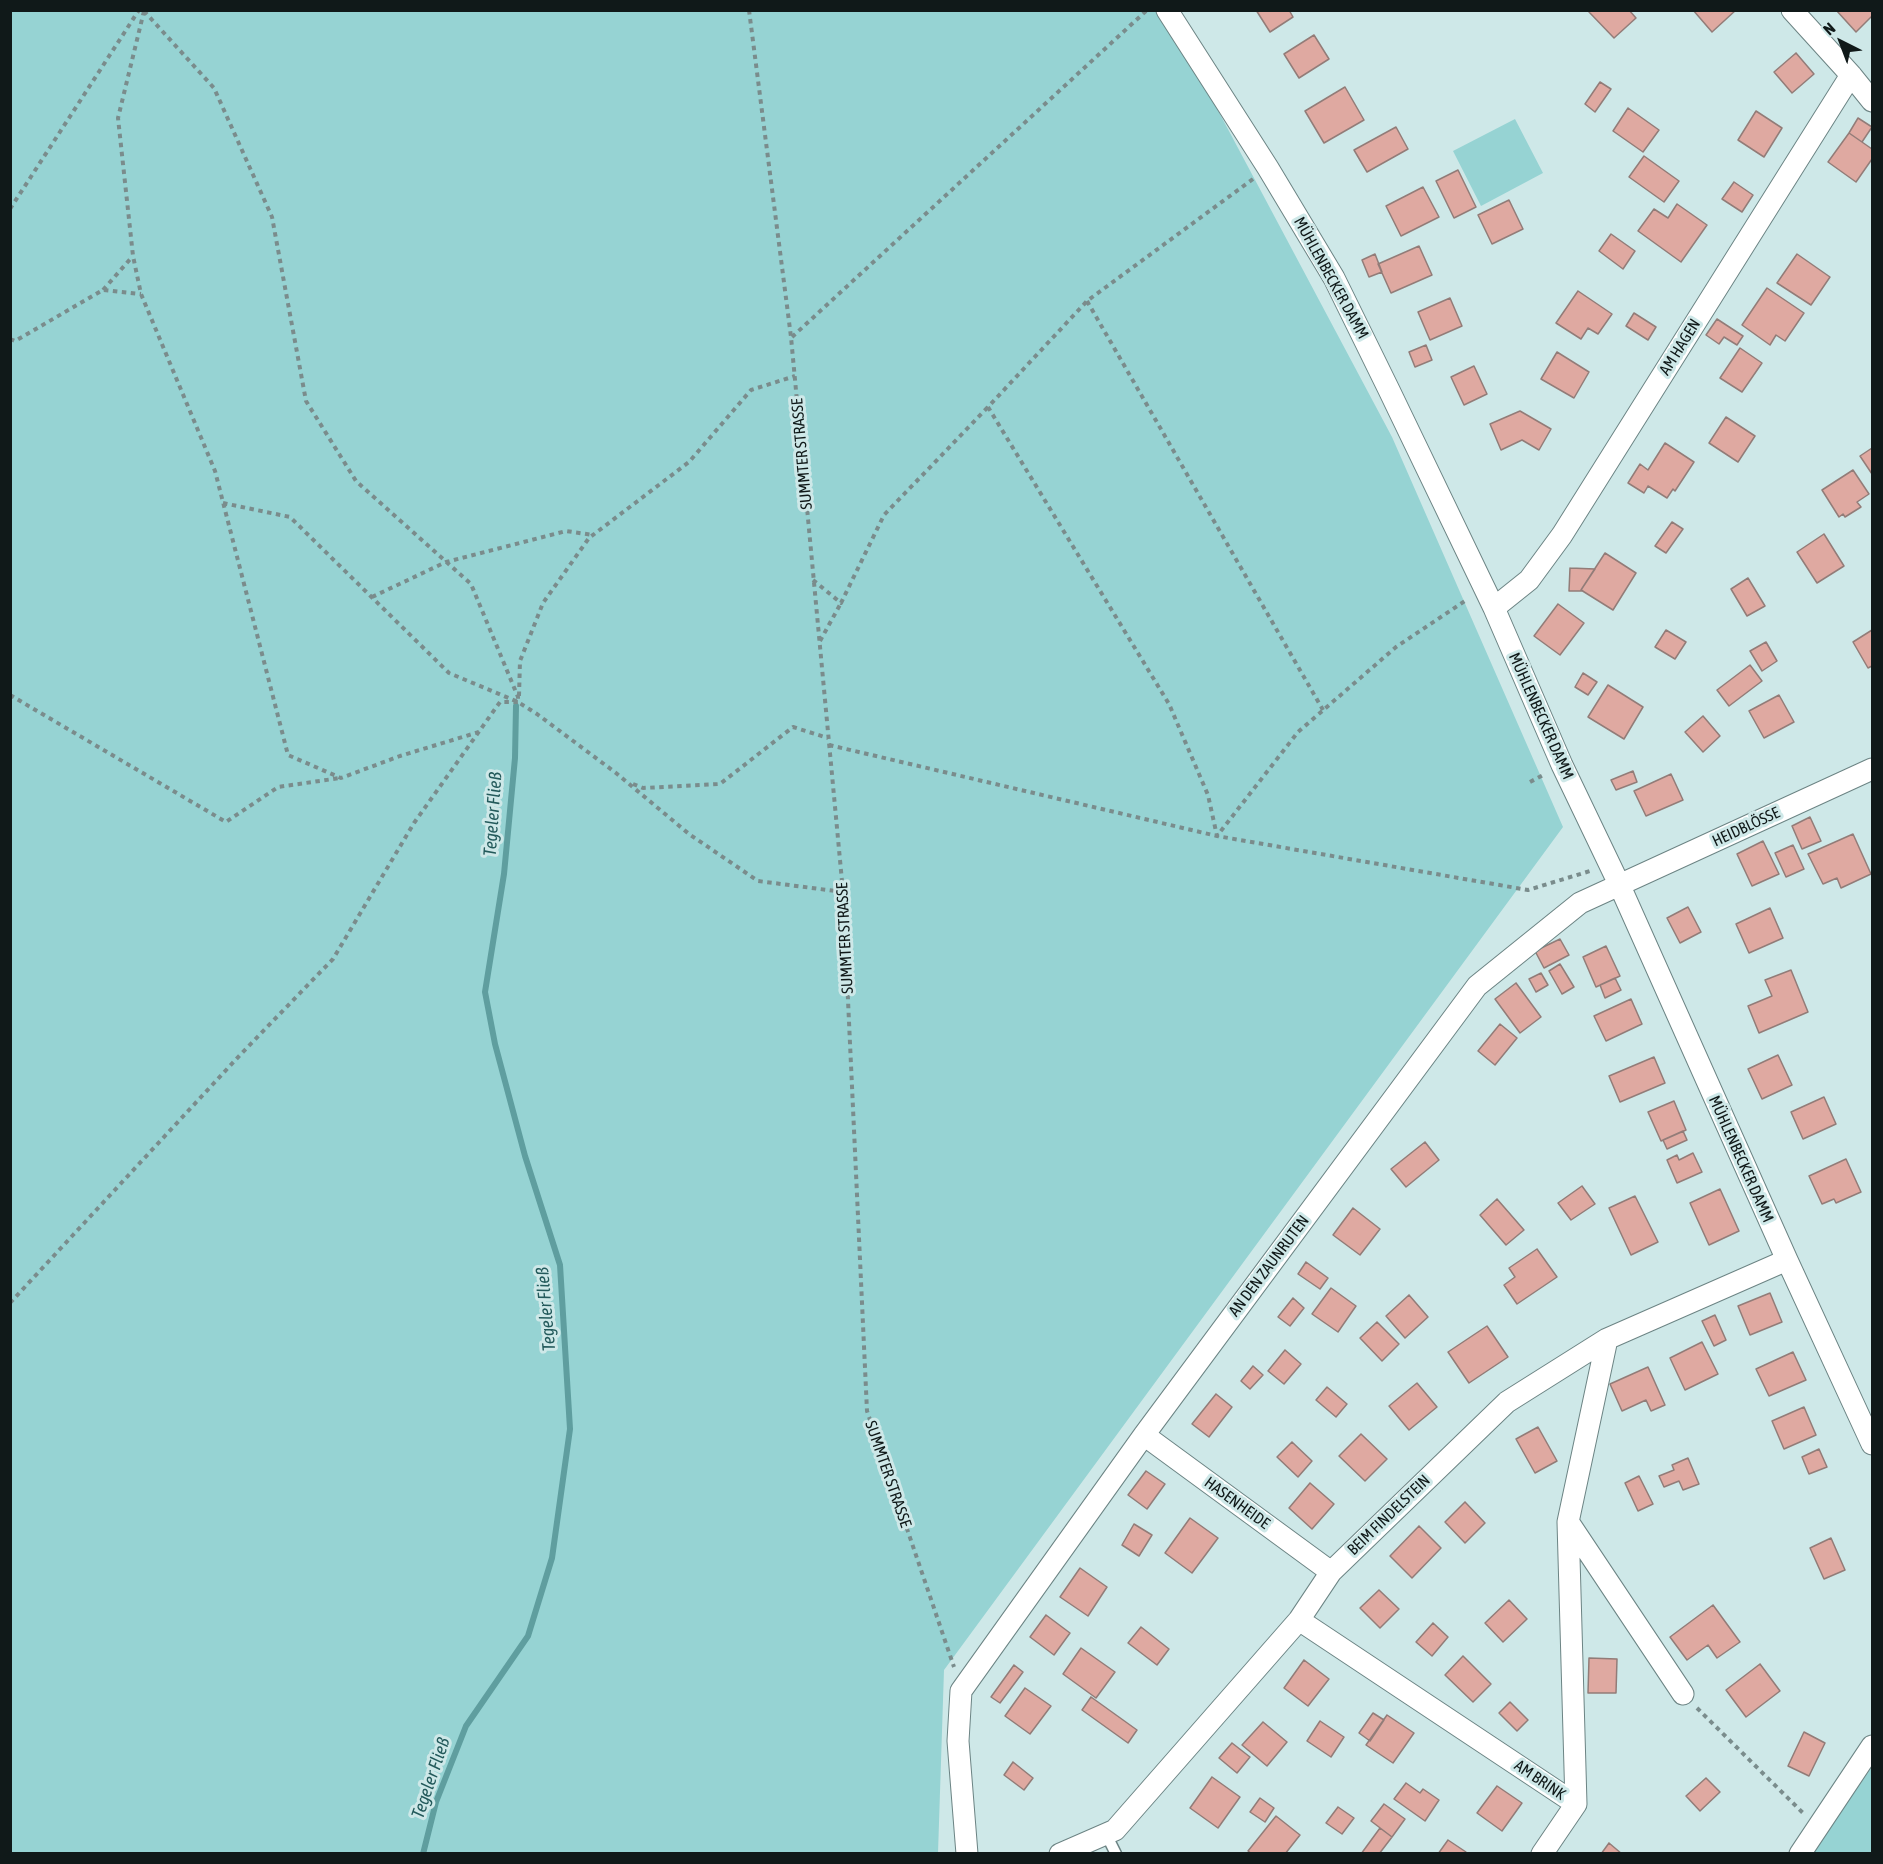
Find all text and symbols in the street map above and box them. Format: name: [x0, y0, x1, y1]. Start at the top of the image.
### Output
north arrow: [1811, 12, 1871, 72]
text: N: [1819, 19, 1838, 38]
street label: MÜHLENBECKER DAMM: [1289, 214, 1373, 342]
street label: AM HAGEN: [1655, 315, 1705, 379]
street label: SUMMTER STRASSE: [788, 398, 816, 510]
street label: MÜHLENBECKER DAMM: [1504, 650, 1578, 782]
water label: Tegeler Fließ: [479, 771, 507, 857]
street label: HEIDBLÖSSE: [1709, 803, 1783, 851]
street label: SUMMTER STRASSE: [832, 882, 858, 994]
street label: MÜHLENBECKER DAMM: [1704, 1093, 1778, 1225]
street label: AN DEN ZAUNRUTEN: [1225, 1212, 1313, 1320]
water label: Tegeler Fließ: [532, 1266, 560, 1352]
street label: SUMMTER STRASSE: [861, 1418, 915, 1530]
street label: BEIM FINDELSTEIN: [1344, 1471, 1434, 1559]
street label: HASENHEIDE: [1201, 1473, 1273, 1533]
water label: Tegeler Fließ: [407, 1735, 455, 1821]
street label: AM BRINK: [1511, 1756, 1569, 1804]

